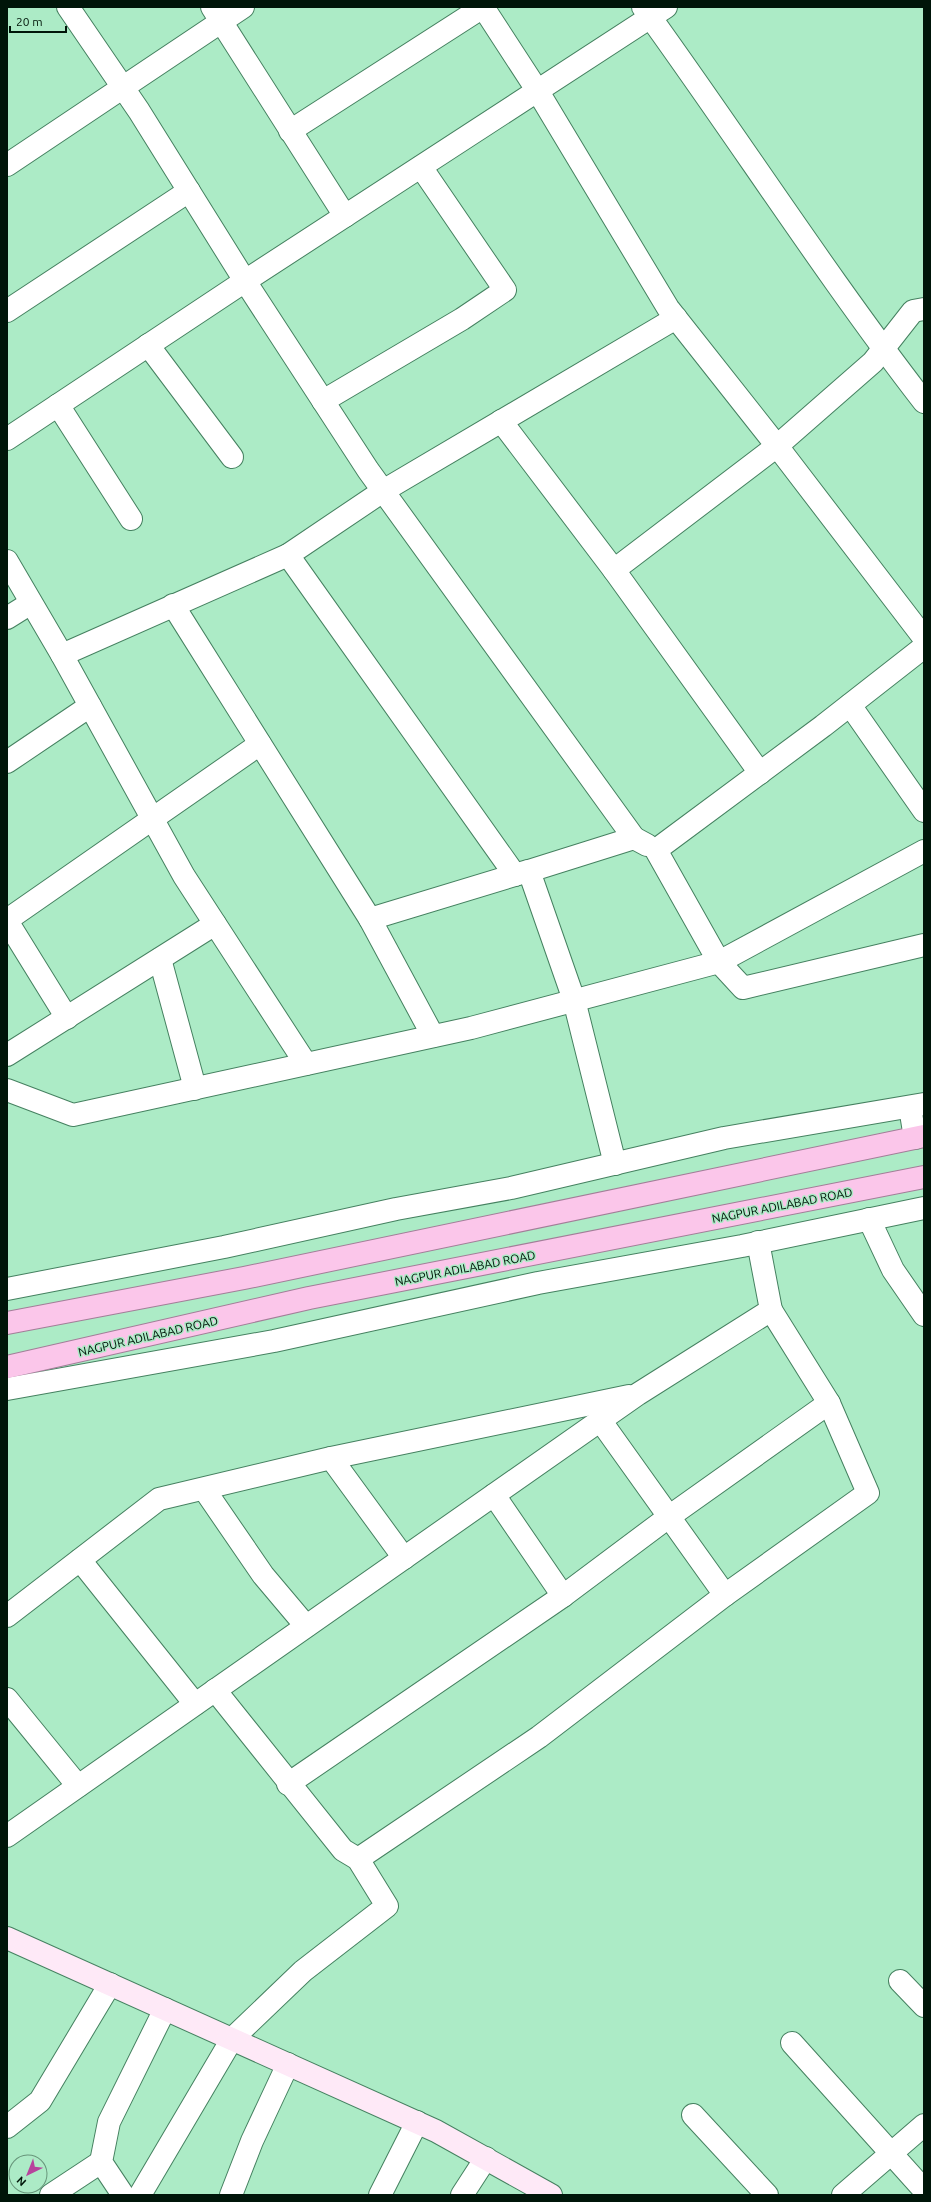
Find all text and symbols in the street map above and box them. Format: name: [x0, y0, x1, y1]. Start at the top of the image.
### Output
scale bar: [10, 8, 66, 34]
text: 20 m: [16, 15, 43, 28]
street label: NAGPUR ADILABAD ROAD: [711, 1185, 853, 1225]
street label: NAGPUR ADILABAD ROAD: [394, 1248, 536, 1288]
street label: NAGPUR ADILABAD ROAD: [77, 1314, 219, 1358]
north arrow: [8, 2154, 48, 2194]
text: N: [14, 2174, 28, 2189]

